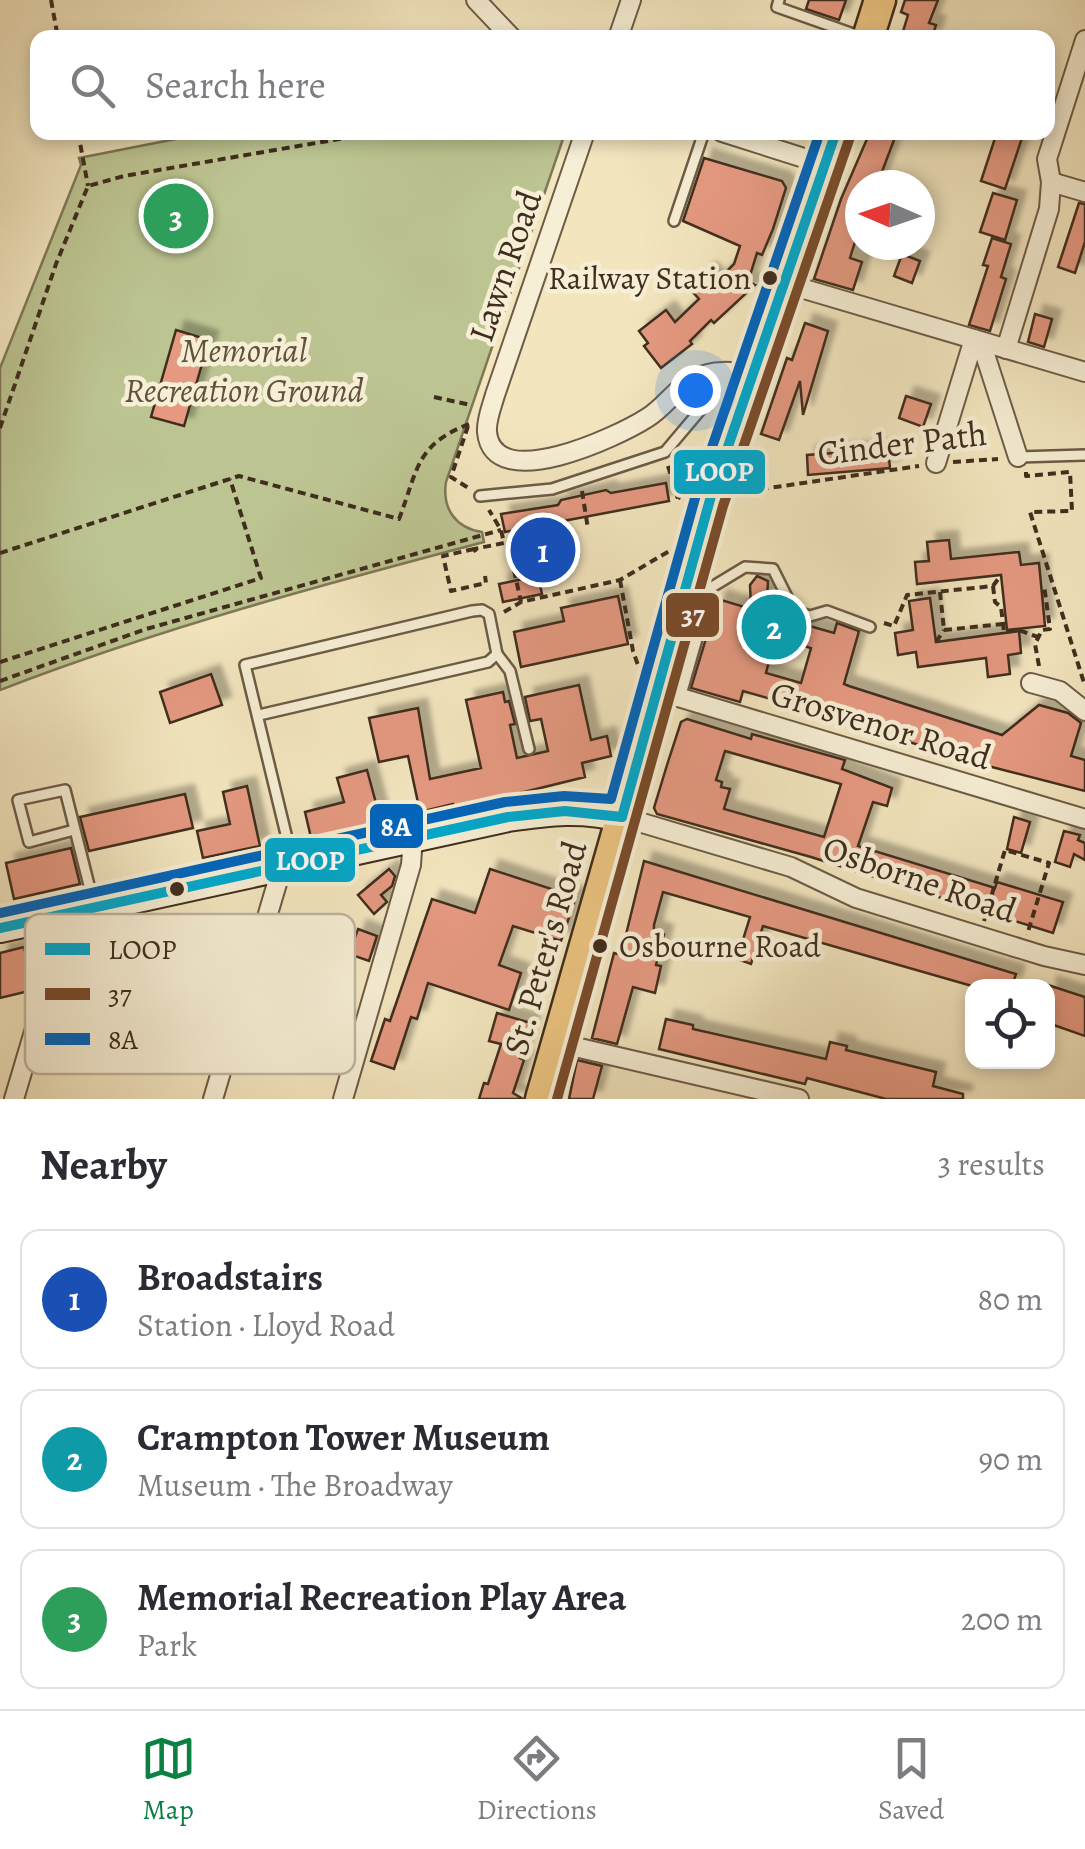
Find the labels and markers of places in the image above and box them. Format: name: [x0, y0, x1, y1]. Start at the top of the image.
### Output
pin: 3: [144, 178, 208, 254]
place label: Railway Station: [548, 256, 751, 300]
marker: Railway Station: [760, 268, 780, 288]
pin: 1: [510, 512, 576, 588]
pin: 2: [742, 590, 806, 664]
unlabelled marker: [167, 879, 187, 899]
place label: Osbourne Road: [619, 924, 821, 968]
marker: Osbourne Road: [590, 936, 610, 956]

